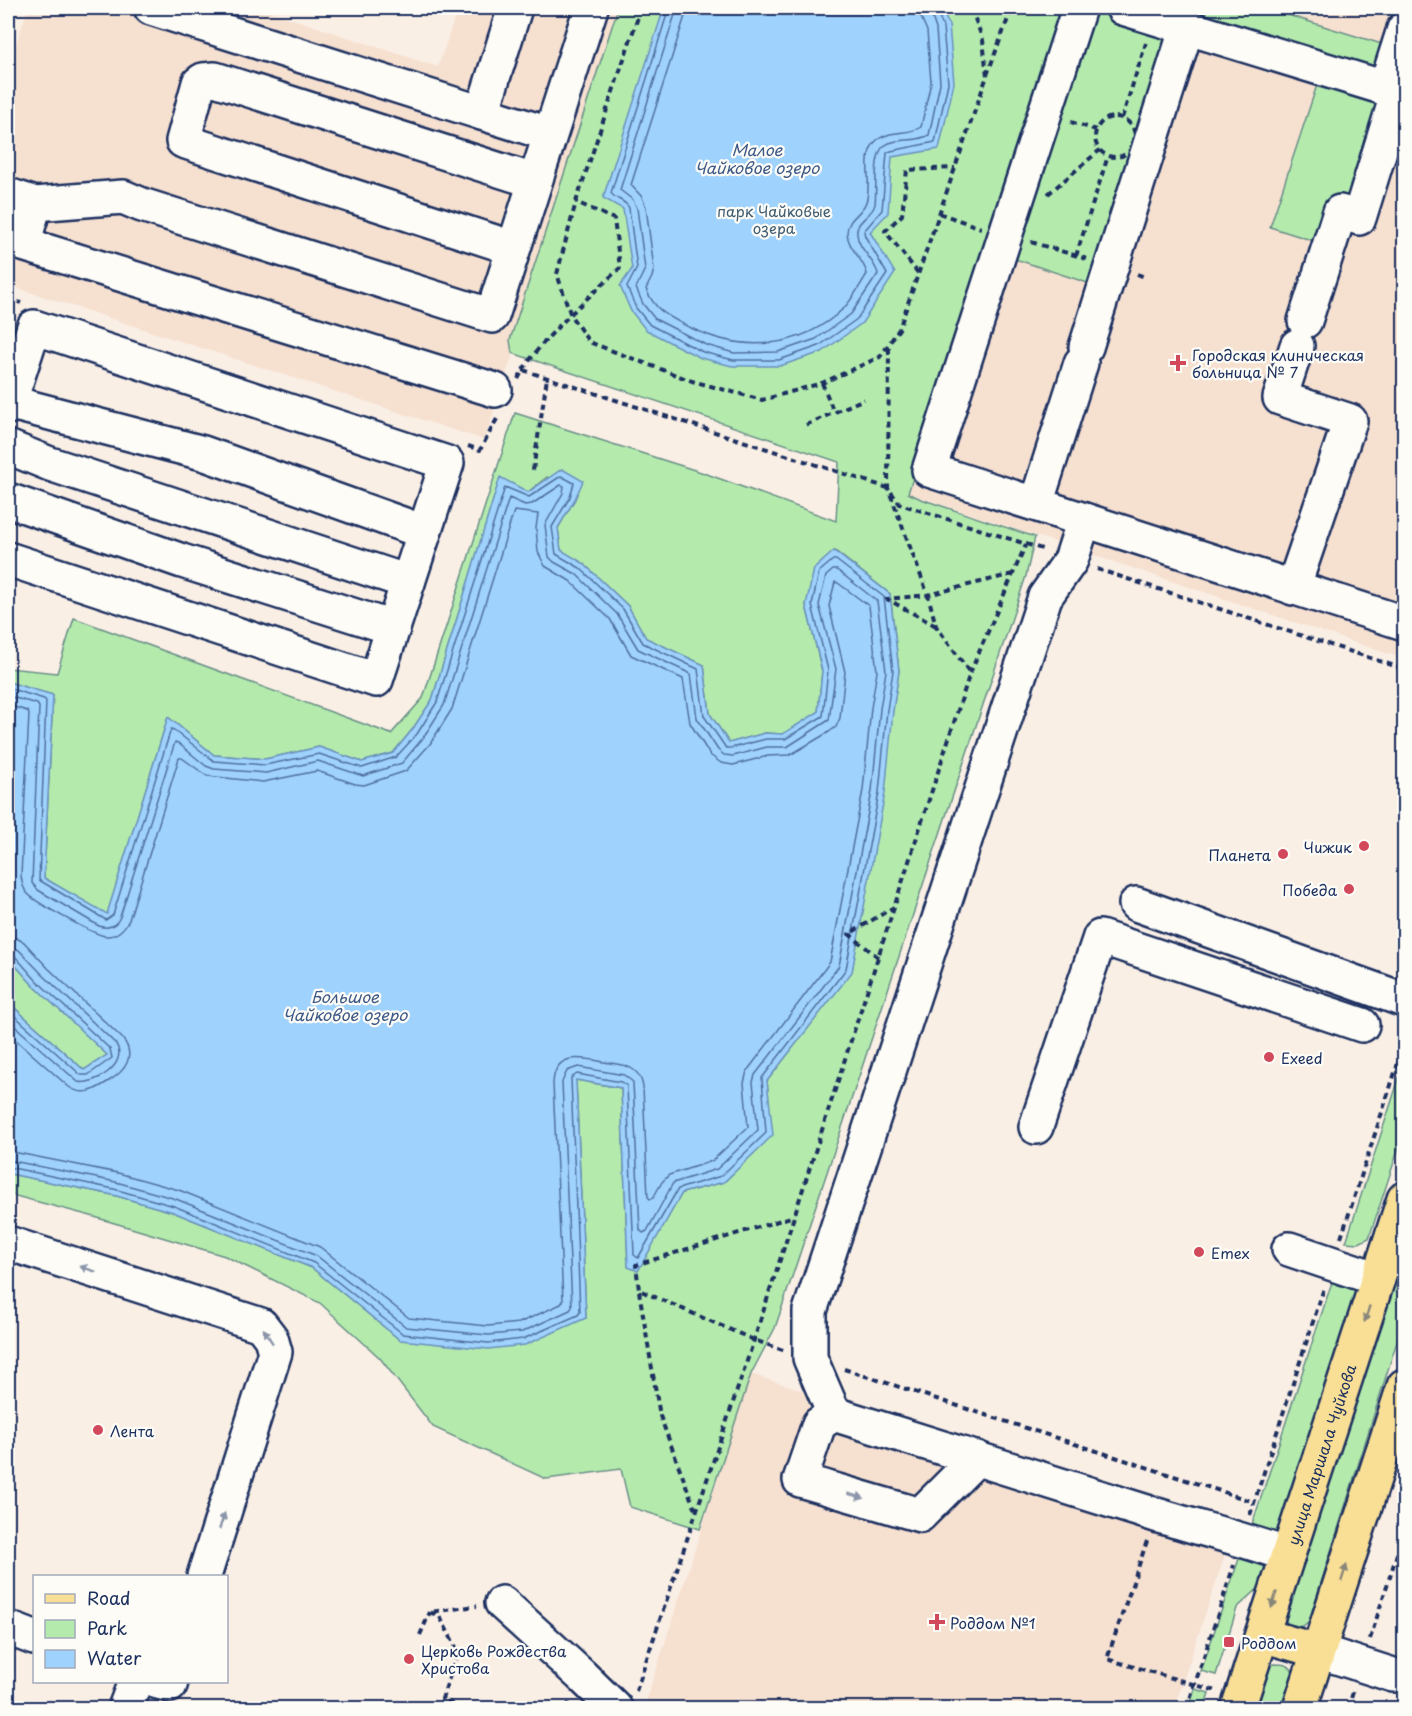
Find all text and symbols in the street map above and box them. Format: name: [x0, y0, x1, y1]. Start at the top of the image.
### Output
water label: Малое Чайковое озеро: [695, 137, 820, 179]
park label: парк Чайковые озера: [717, 199, 831, 239]
place label: Городская клиническая больница № 7: [1192, 343, 1364, 383]
marker: Городская клиническая больница № 7: [1169, 354, 1187, 372]
place label: Чижик: [1304, 835, 1352, 858]
marker: Чижик: [1357, 839, 1371, 853]
place label: Планета: [1208, 843, 1272, 866]
marker: Планета: [1276, 847, 1290, 861]
place label: Победа: [1282, 878, 1338, 901]
marker: Победа: [1342, 882, 1356, 896]
water label: Большое Чайковое озеро: [283, 984, 408, 1026]
place label: Exeed: [1281, 1046, 1323, 1069]
marker: Exeed: [1262, 1050, 1276, 1064]
place label: Emex: [1211, 1241, 1250, 1264]
marker: Emex: [1192, 1245, 1206, 1259]
one-way arrow: [79, 1264, 97, 1273]
one-way arrow: [1361, 1306, 1371, 1324]
one-way arrow: [263, 1328, 274, 1344]
street label: улица Маршала Чуйкова: [1281, 1360, 1361, 1548]
place label: Лента: [110, 1419, 155, 1442]
marker: Лента: [91, 1423, 105, 1437]
one-way arrow: [848, 1492, 866, 1501]
one-way arrow: [218, 1512, 227, 1530]
one-way arrow: [1339, 1564, 1349, 1582]
legend: [33, 1575, 228, 1683]
text: Road: [87, 1584, 131, 1611]
one-way arrow: [1268, 1591, 1278, 1609]
place label: Роддом №1: [950, 1611, 1035, 1634]
marker: Роддом №1: [928, 1613, 946, 1631]
text: Park: [87, 1614, 127, 1641]
place label: Роддом: [1241, 1631, 1296, 1654]
marker: Роддом: [1222, 1635, 1236, 1649]
place label: Церковь Рождества Христова: [421, 1639, 567, 1679]
text: Water: [87, 1644, 142, 1671]
marker: Церковь Рождества Христова: [402, 1652, 416, 1666]

